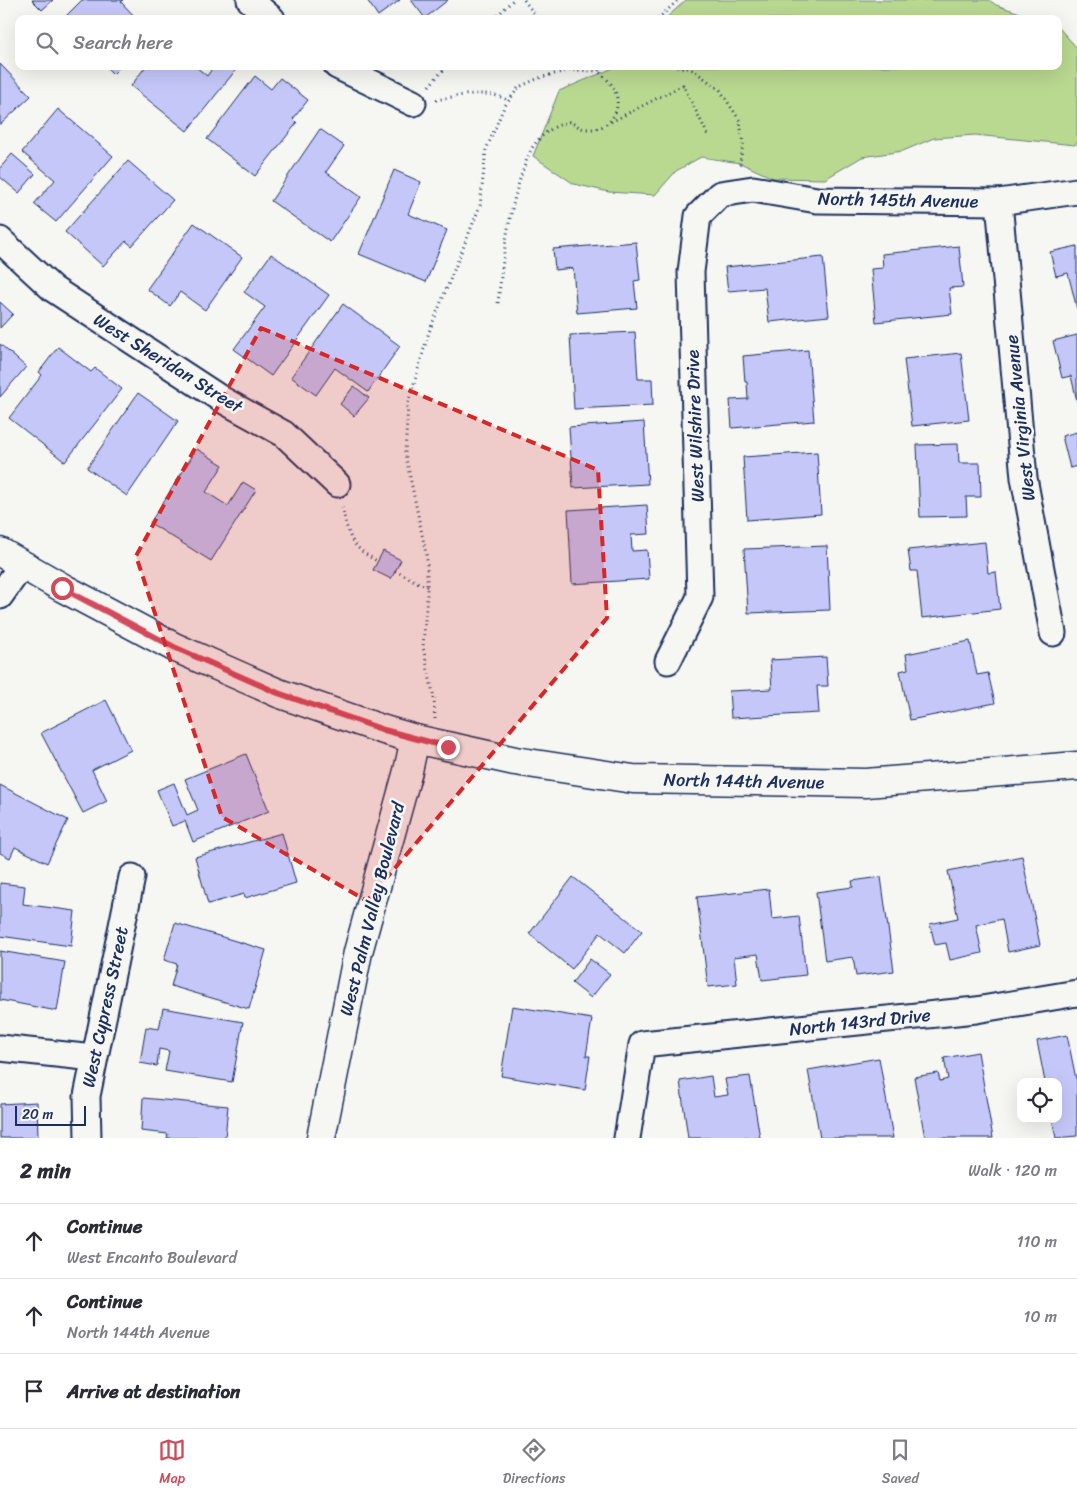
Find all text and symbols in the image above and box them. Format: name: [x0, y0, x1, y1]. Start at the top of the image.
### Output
search box: [15, 15, 1062, 70]
text: Search here: [73, 26, 173, 59]
icon: search: [33, 29, 61, 57]
street label: North 145th Avenue: [818, 183, 979, 217]
street label: West Sheridan Street: [87, 304, 250, 422]
street label: West Virginia Avenue: [995, 333, 1045, 503]
street label: West Wilshire Drive: [676, 349, 714, 503]
route start: [51, 577, 74, 600]
route end: [437, 736, 460, 759]
street label: North 144th Avenue: [663, 764, 825, 798]
street label: West Palm Valley Boulevard: [330, 797, 414, 1019]
street label: West Cypress Street: [72, 923, 138, 1090]
street label: North 143rd Drive: [788, 999, 932, 1045]
map controls: [1017, 1078, 1062, 1123]
button: locate: [1017, 1078, 1062, 1123]
text: 20 m: [22, 1102, 53, 1127]
scale bar: [15, 1103, 86, 1126]
text: 2 min: [20, 1152, 71, 1190]
text: Walk · 120 m: [968, 1156, 1057, 1185]
text: Continue: [67, 1210, 143, 1243]
icon: ahead: [20, 1227, 48, 1255]
text: 110 m: [1017, 1227, 1057, 1256]
text: West Encanto Boulevard: [67, 1243, 237, 1272]
text: Continue: [67, 1285, 143, 1318]
icon: ahead: [20, 1302, 48, 1330]
text: 10 m: [1024, 1302, 1057, 1331]
text: North 144th Avenue: [67, 1318, 210, 1347]
text: Arrive at destination: [67, 1375, 240, 1408]
icon: arrive: [20, 1377, 48, 1405]
tab: Map: [158, 1436, 186, 1491]
tab: Directions: [503, 1436, 565, 1491]
tab: Saved: [882, 1436, 919, 1491]

